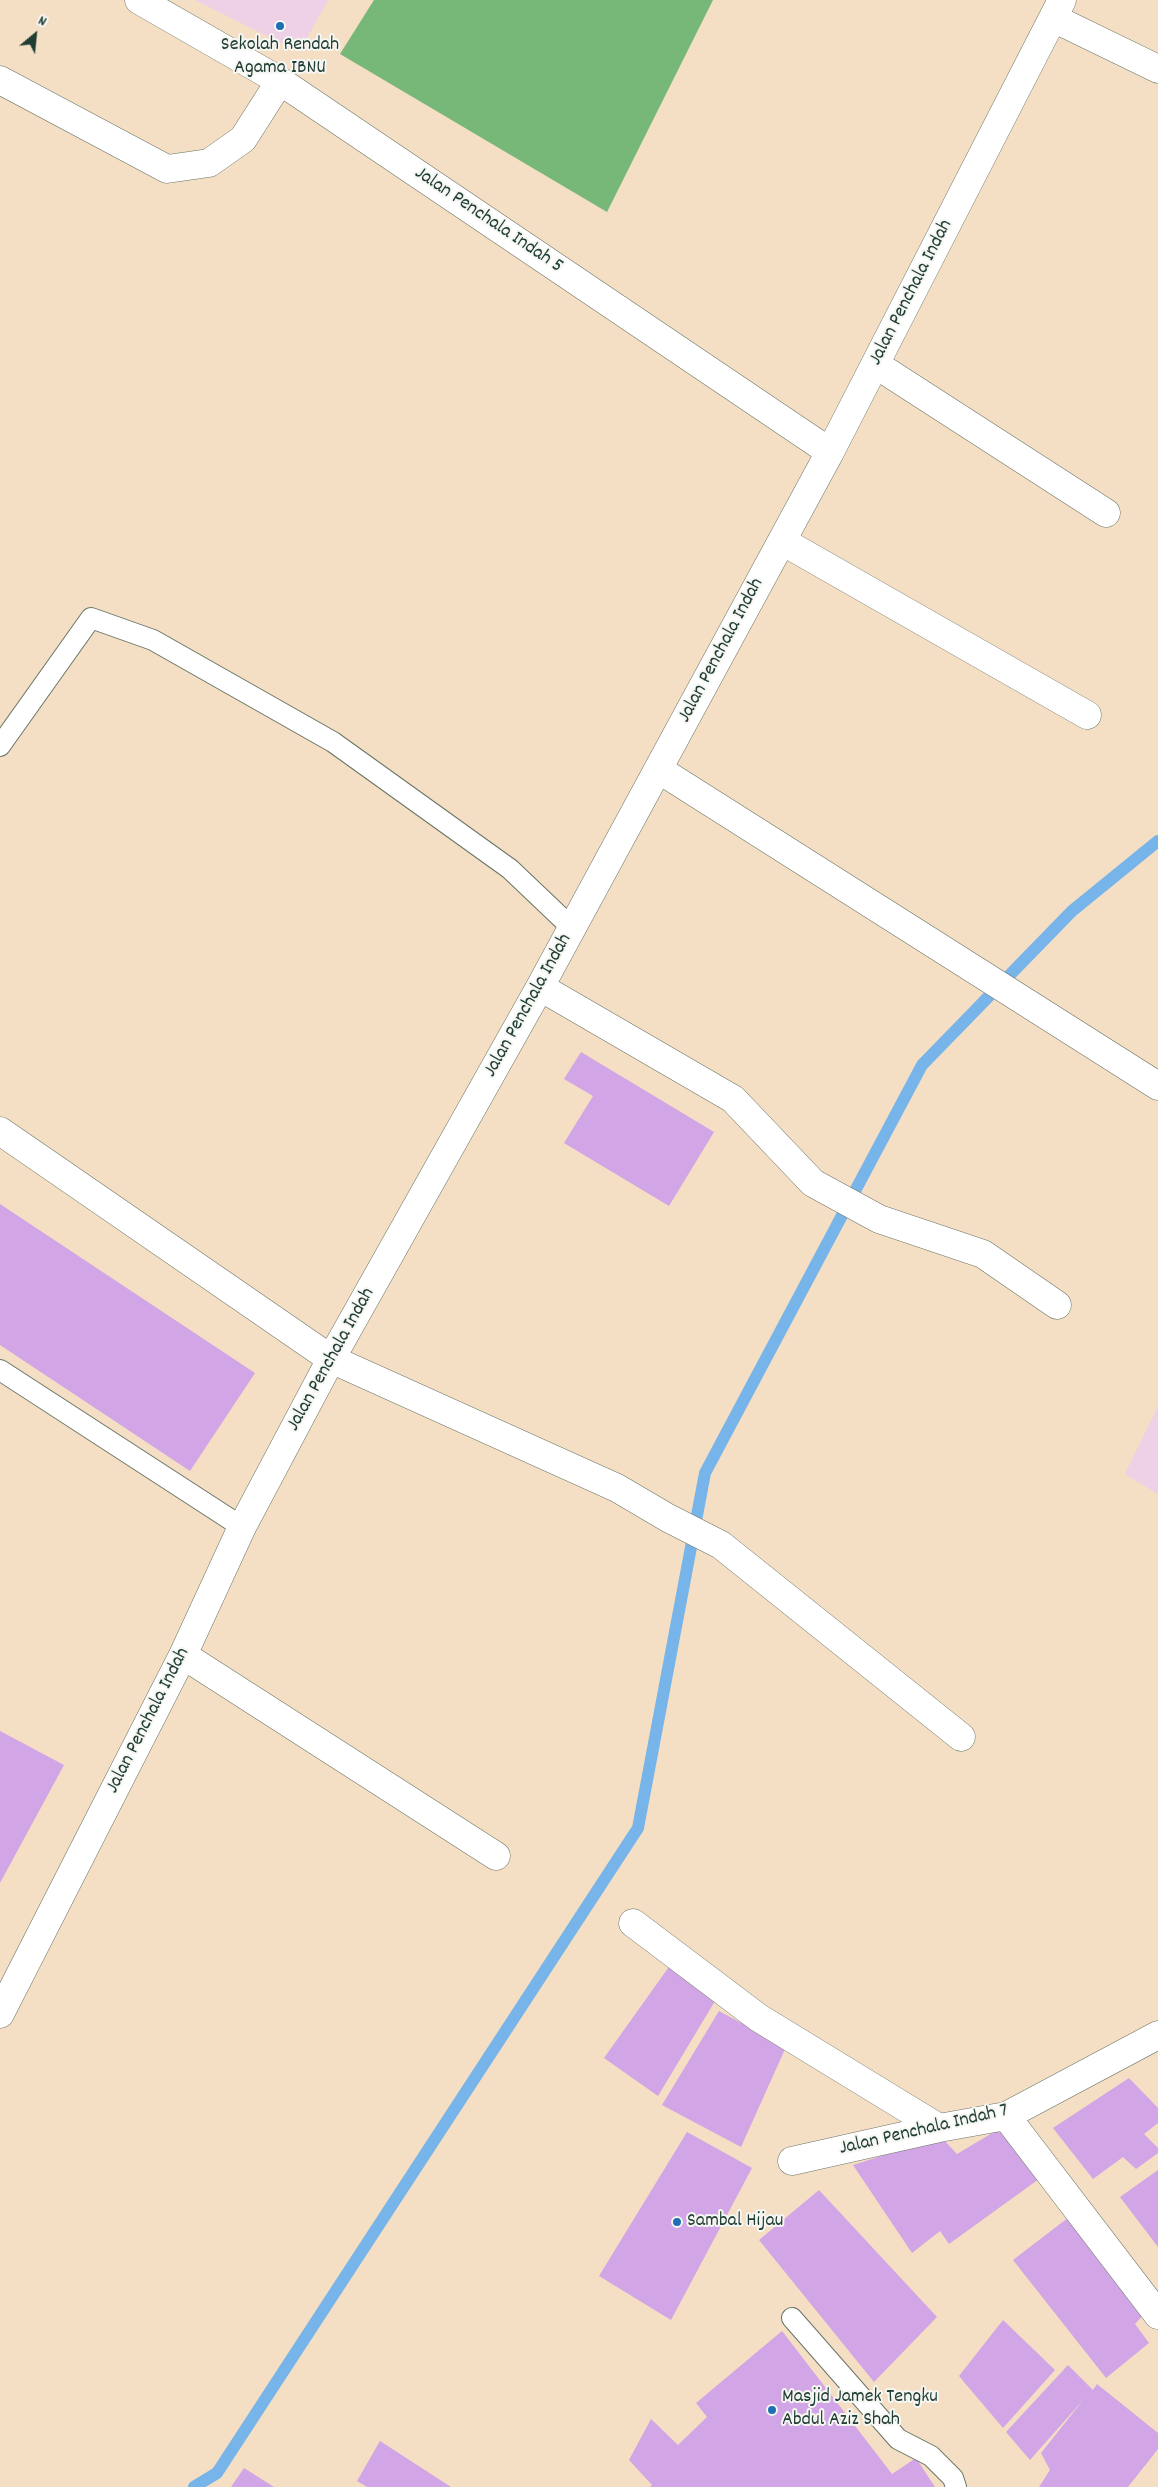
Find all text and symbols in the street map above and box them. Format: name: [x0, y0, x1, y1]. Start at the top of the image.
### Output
north arrow: [10, 10, 60, 60]
text: N: [34, 11, 50, 32]
marker: Sekolah Rendah Agama IBNU: [274, 20, 286, 32]
place label: Sekolah Rendah Agama IBNU: [221, 34, 339, 81]
street label: Jalan Penchala Indah 5: [409, 162, 567, 280]
street label: Jalan Penchala Indah: [865, 216, 959, 370]
street label: Jalan Penchala Indah: [674, 575, 770, 727]
street label: Jalan Penchala Indah: [480, 930, 578, 1082]
street label: Jalan Penchala Indah: [283, 1284, 381, 1436]
street label: Jalan Penchala Indah: [102, 1644, 196, 1798]
street label: Jalan Penchala Indah 7: [837, 2100, 1011, 2162]
place label: Sambal Hijau: [687, 2210, 783, 2234]
marker: Sambal Hijau: [671, 2216, 683, 2228]
place label: Masjid Jamek Tengku Abdul Aziz Shah: [782, 2386, 938, 2433]
marker: Masjid Jamek Tengku Abdul Aziz Shah: [766, 2404, 778, 2416]

